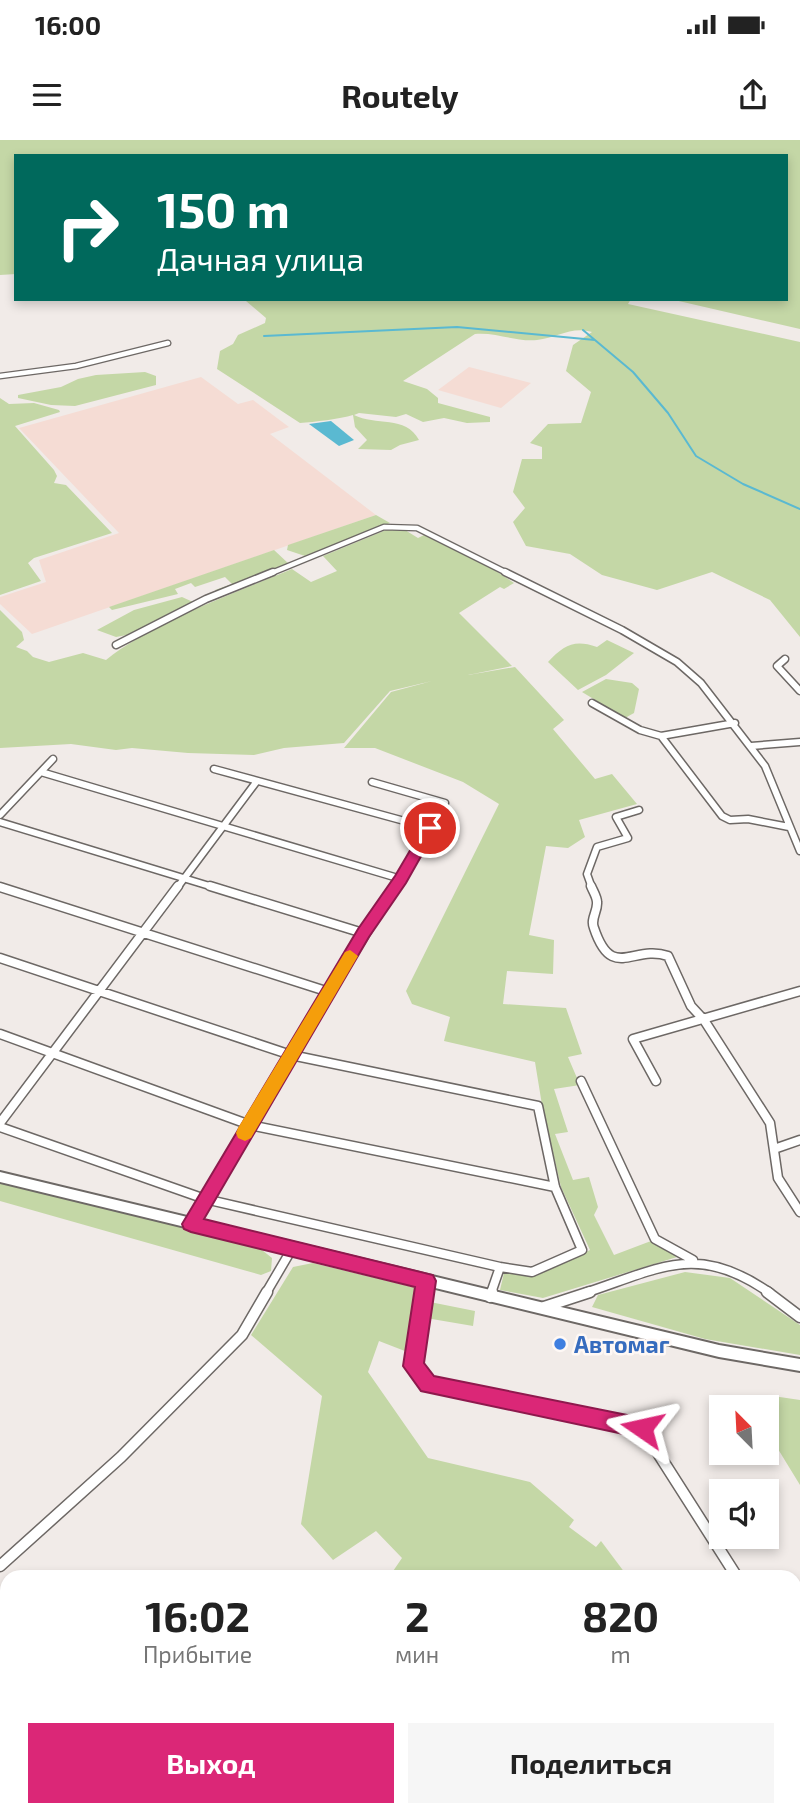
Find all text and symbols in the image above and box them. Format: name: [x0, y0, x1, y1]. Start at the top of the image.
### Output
text: 16:00: [35, 9, 101, 40]
icon: menu: [28, 76, 66, 114]
text: Routely: [341, 76, 459, 114]
icon: share: [734, 76, 772, 114]
text: 150 m: [157, 179, 290, 238]
icon: right: [42, 182, 133, 273]
text: Дачная улица: [157, 239, 364, 277]
pin: [400, 798, 460, 858]
icon: arrive: [411, 809, 449, 847]
place label: Автомаг: [574, 1330, 670, 1358]
marker: Автомаг: [552, 1336, 568, 1352]
position arrow: [605, 1391, 679, 1465]
north arrow: [709, 1395, 779, 1465]
map controls: [709, 1395, 779, 1549]
button: sound: [709, 1479, 779, 1549]
text: 16:02: [145, 1590, 250, 1640]
text: 2: [405, 1590, 429, 1640]
text: 820: [582, 1590, 659, 1640]
text: Прибытие: [143, 1640, 252, 1668]
text: мин: [395, 1640, 439, 1668]
text: m: [610, 1640, 631, 1668]
button: Выход: [28, 1723, 394, 1803]
button: Поделиться: [408, 1723, 774, 1803]

